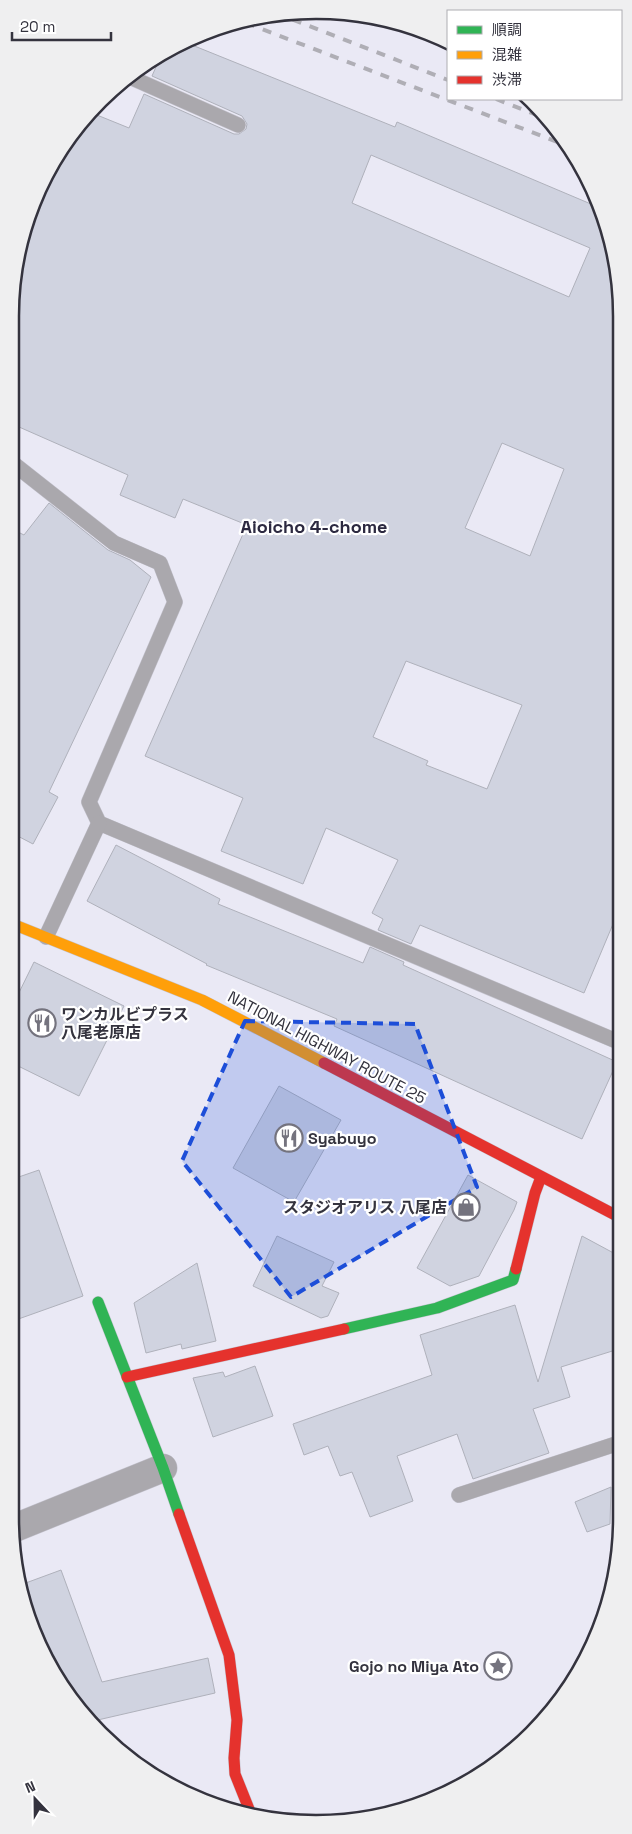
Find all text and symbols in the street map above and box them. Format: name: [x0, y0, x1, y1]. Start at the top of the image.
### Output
scale bar: [12, 10, 111, 42]
legend: [447, 10, 622, 100]
text: 20 m: [20, 17, 55, 36]
text: 順調: [492, 20, 522, 39]
text: 混雑: [492, 45, 522, 64]
text: 渋滞: [492, 70, 522, 89]
district label: Aioicho 4-chome: [241, 515, 387, 538]
street label: NATIONAL HIGHWAY ROUTE 25: [224, 986, 429, 1109]
place label: ワンカルビプラス 八尾老原店: [61, 1004, 189, 1043]
restaurant icon: ワンカルビプラス 八尾老原店: [27, 1008, 57, 1038]
restaurant icon: Syabuyo: [274, 1123, 304, 1153]
place label: Syabuyo: [308, 1128, 377, 1149]
shop icon: スタジオアリス 八尾店: [451, 1192, 481, 1222]
place label: スタジオアリス 八尾店: [283, 1197, 447, 1218]
place icon: Gojo no Miya Ato: [483, 1651, 513, 1681]
place label: Gojo no Miya Ato: [349, 1656, 479, 1677]
north arrow: [10, 1774, 60, 1824]
text: N: [22, 1777, 38, 1797]

